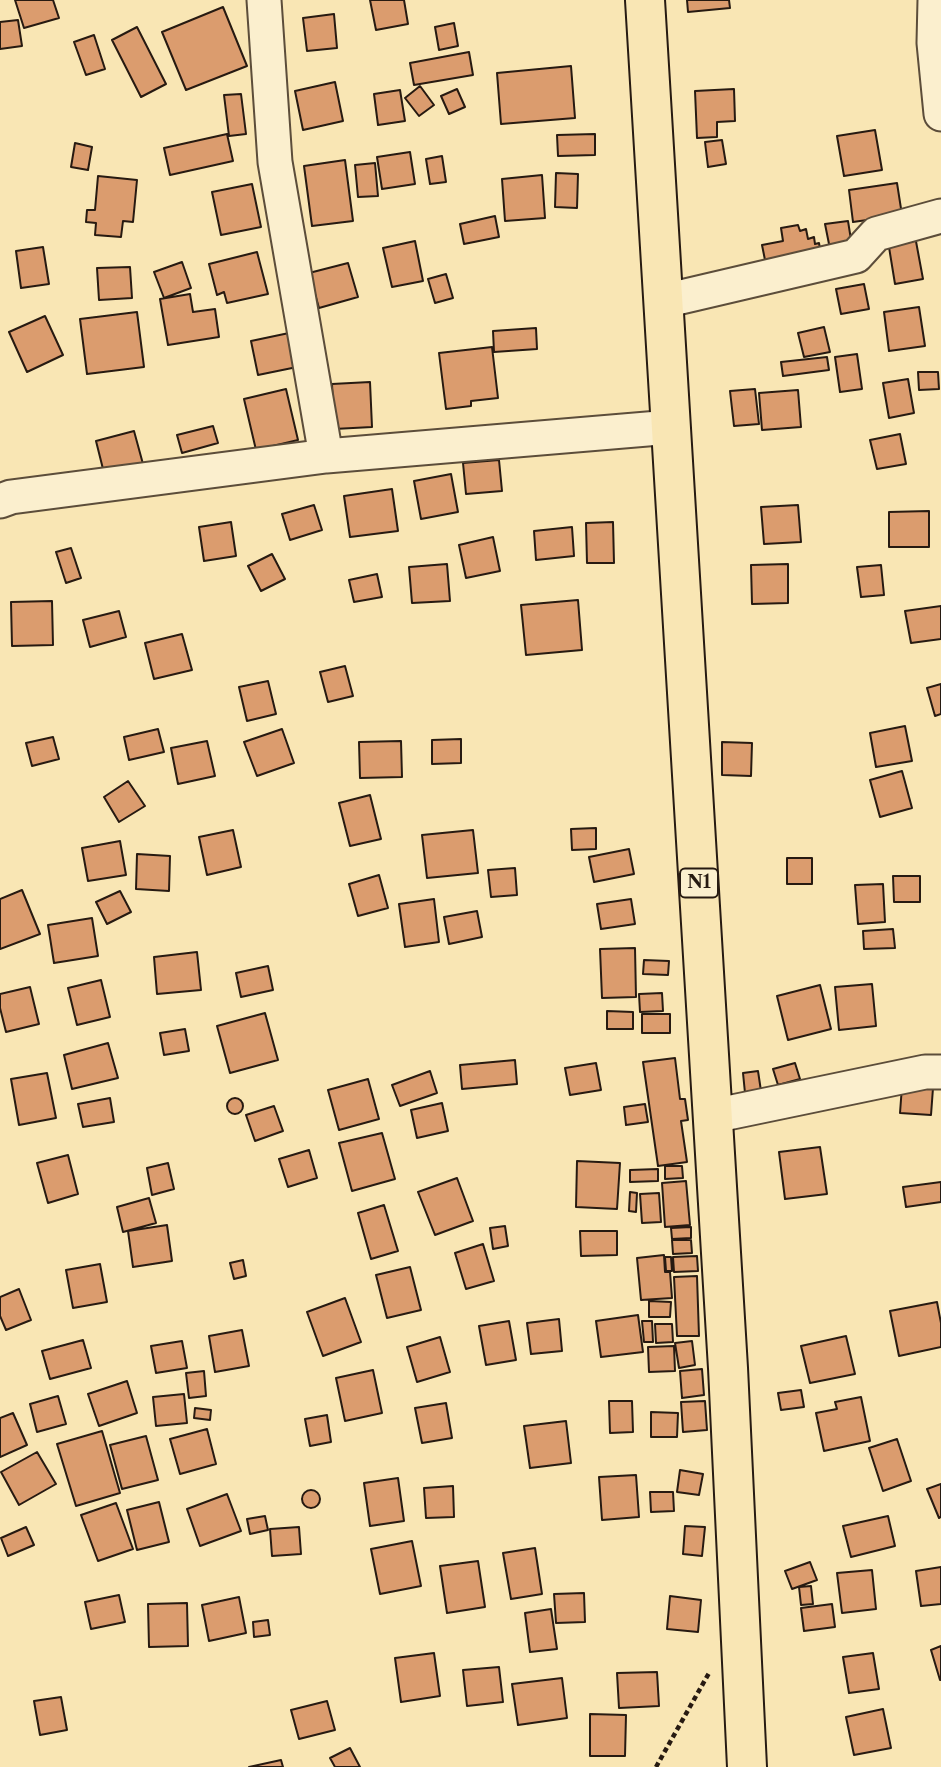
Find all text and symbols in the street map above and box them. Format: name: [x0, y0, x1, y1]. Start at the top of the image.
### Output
road number: N1: [680, 868, 718, 898]

